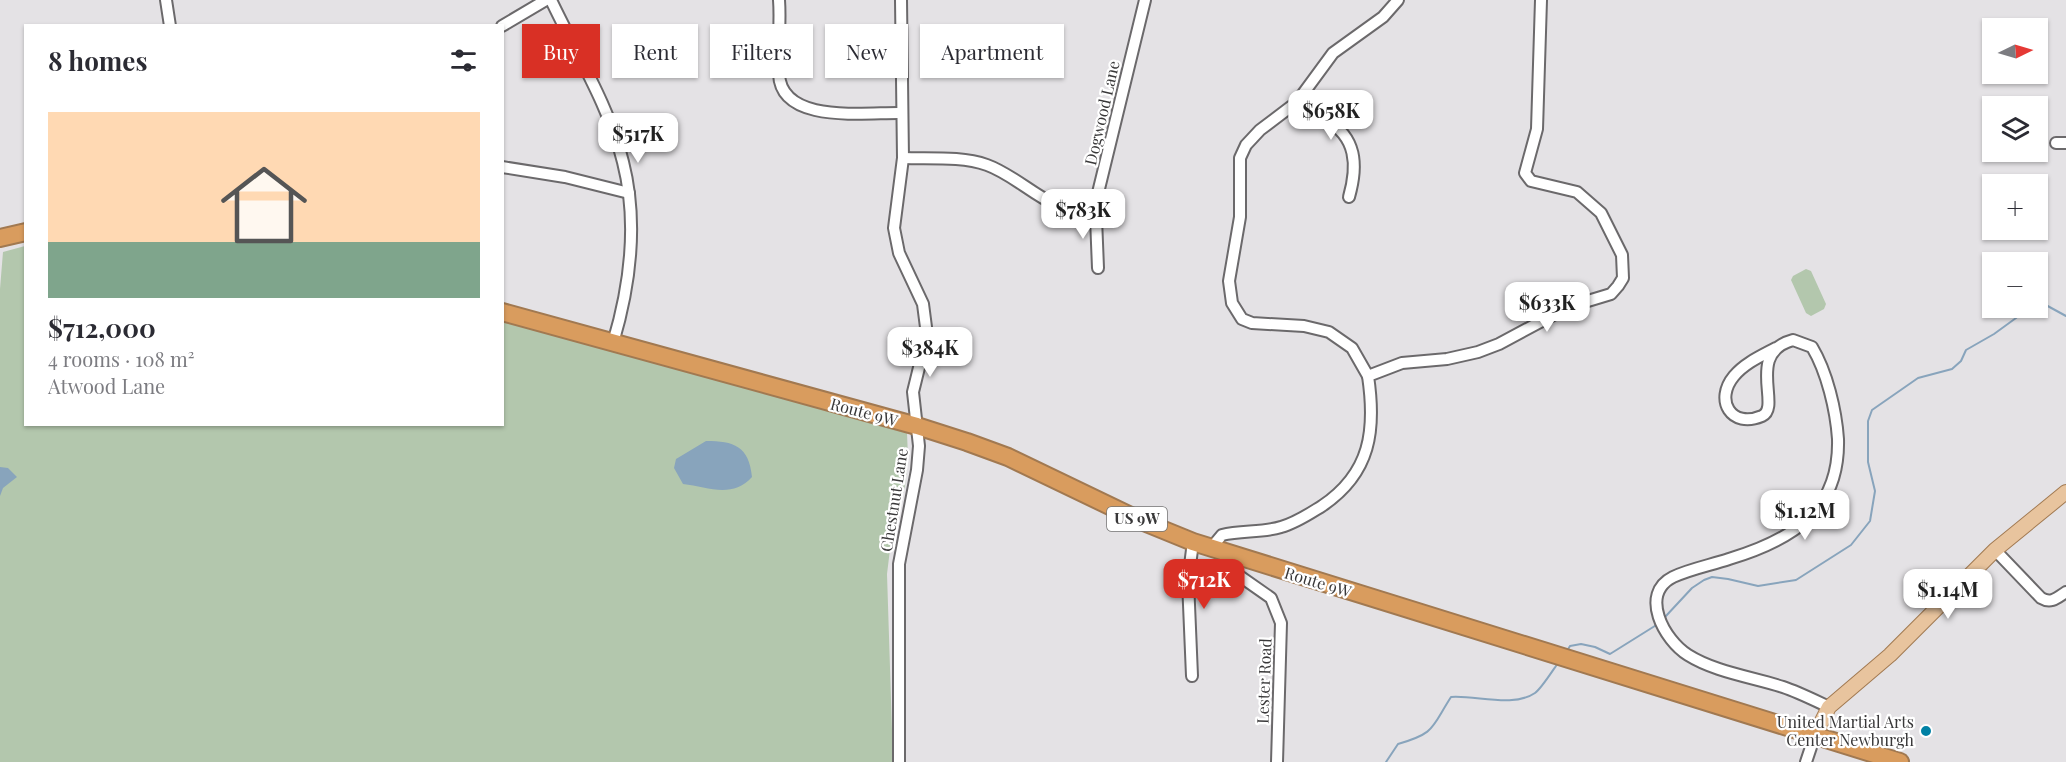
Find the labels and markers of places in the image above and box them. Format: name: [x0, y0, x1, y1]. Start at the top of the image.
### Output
pin: $658K: [1289, 90, 1373, 141]
pin: $517K: [596, 113, 680, 164]
pin: $783K: [1041, 189, 1125, 240]
pin: $633K: [1505, 282, 1589, 333]
pin: $384K: [888, 327, 972, 378]
pin: $1.12M: [1756, 490, 1854, 541]
pin: $712K: [1162, 559, 1246, 610]
pin: $1.14M: [1899, 569, 1997, 620]
place label: United Martial Arts Center Newburgh: [1777, 711, 1915, 750]
marker: United Martial Arts Center Newburgh: [1919, 724, 1933, 738]

